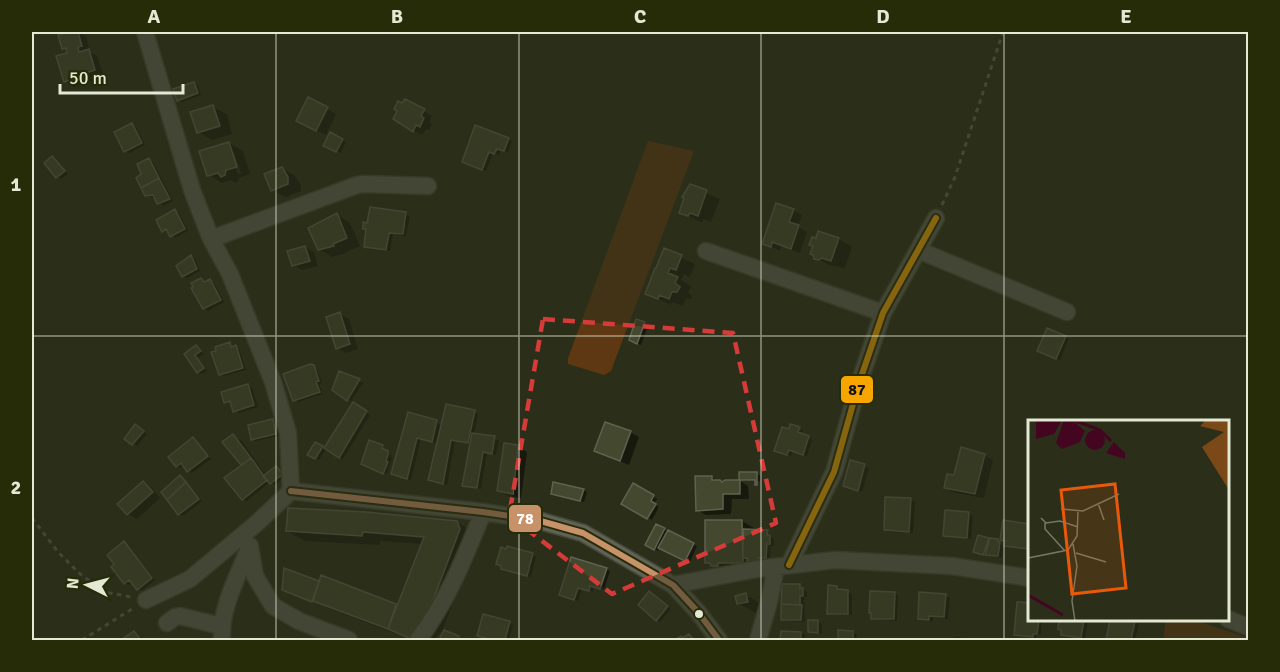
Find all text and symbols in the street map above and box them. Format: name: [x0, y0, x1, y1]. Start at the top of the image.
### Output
text: A: [148, 4, 161, 29]
text: B: [391, 4, 403, 29]
text: C: [634, 4, 646, 29]
text: D: [876, 4, 890, 29]
text: E: [1120, 4, 1132, 29]
scale bar: [60, 57, 183, 95]
text: 50 m: [69, 67, 107, 89]
text: 1: [11, 172, 22, 197]
line badge: 87: [840, 375, 874, 404]
text: 87: [848, 380, 866, 400]
inset map: [1028, 420, 1229, 621]
text: 2: [11, 475, 21, 500]
line badge: 78: [508, 504, 542, 533]
text: 78: [516, 509, 534, 529]
north arrow: [57, 555, 117, 615]
text: N: [63, 577, 84, 590]
unlabelled marker: [693, 608, 705, 620]

